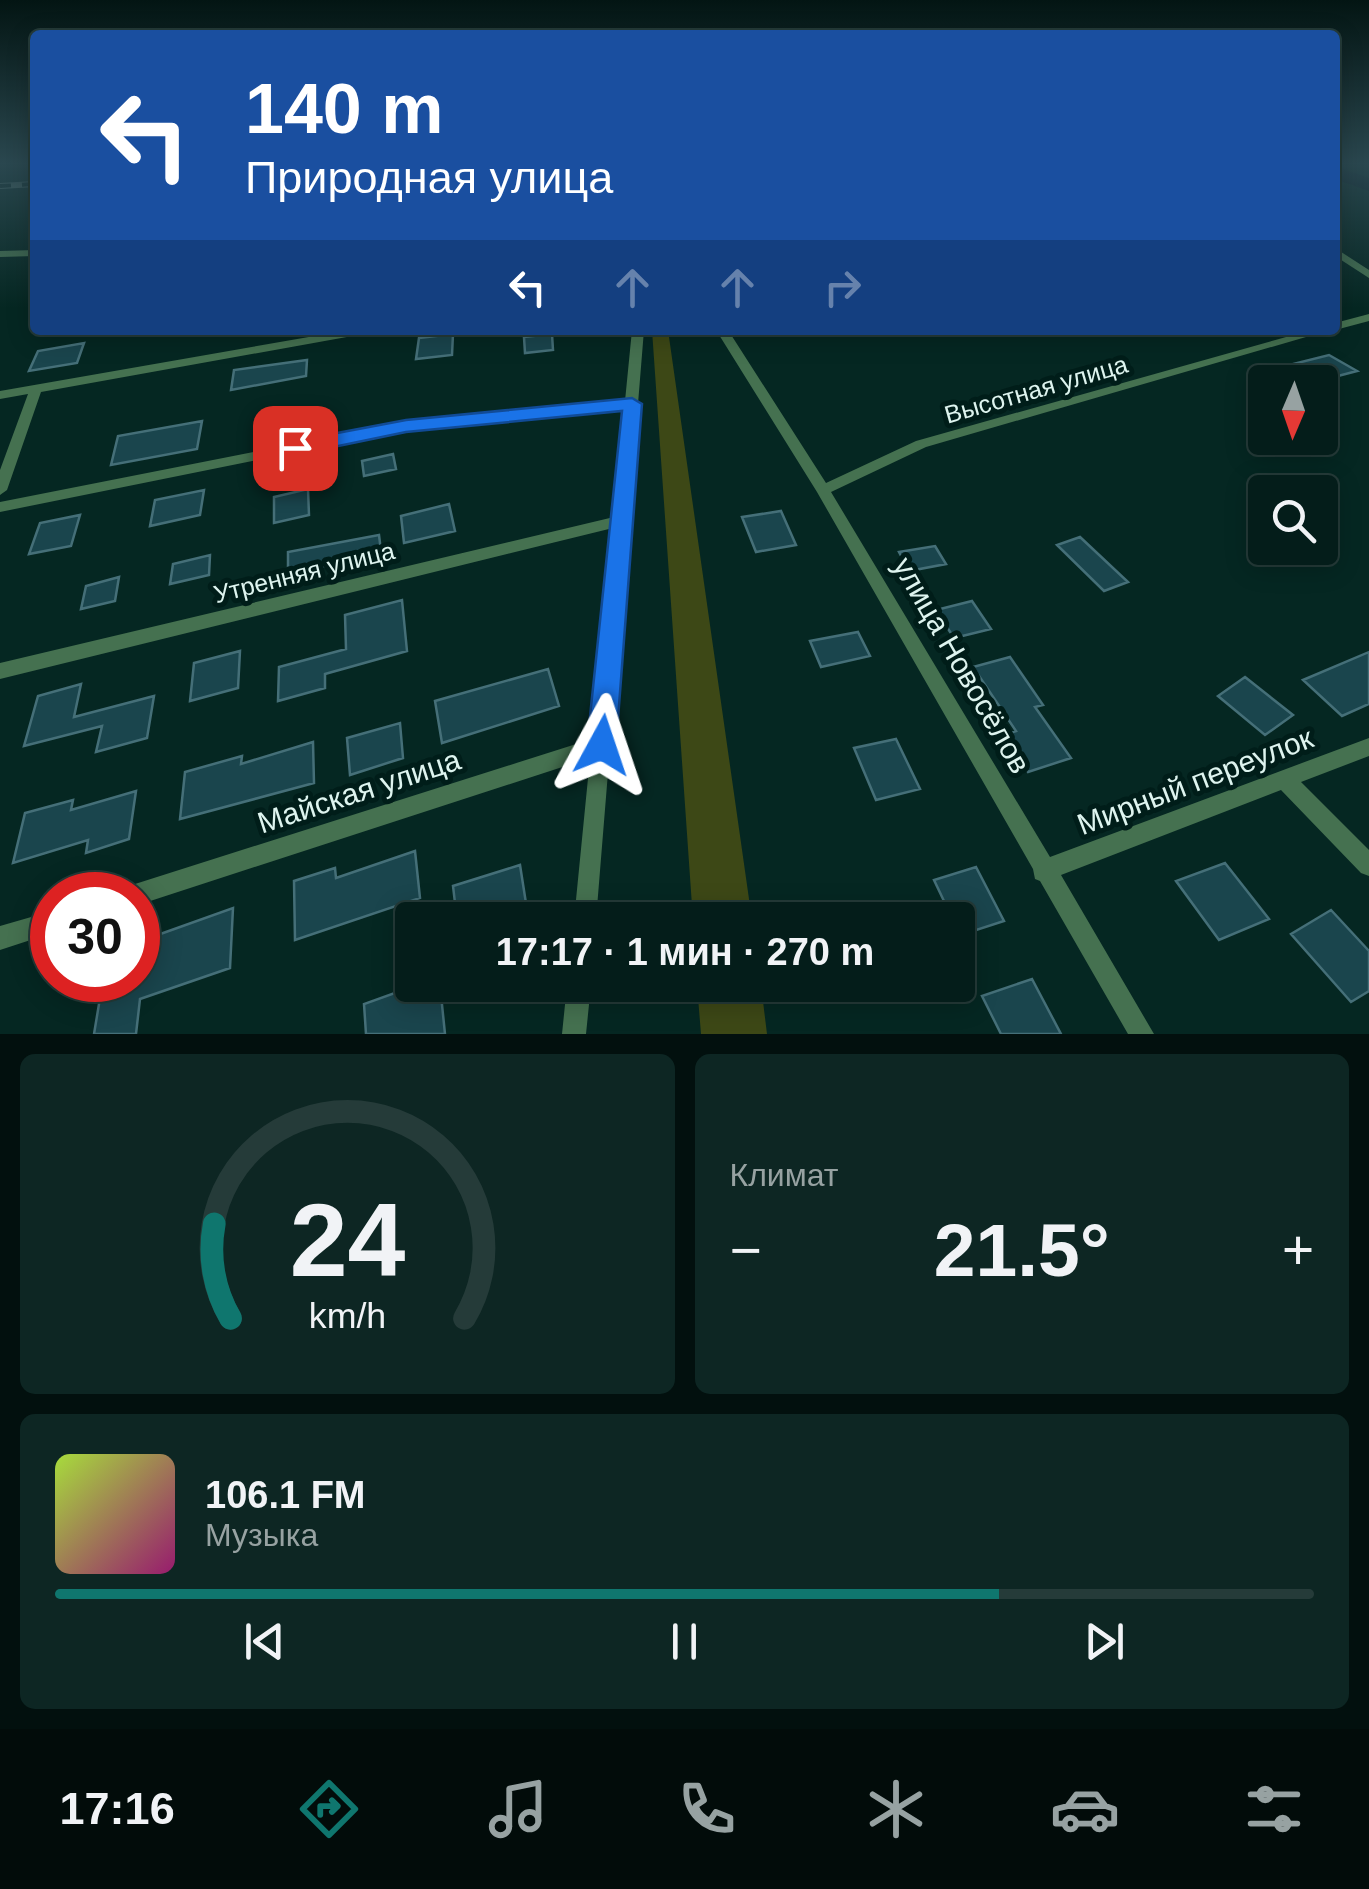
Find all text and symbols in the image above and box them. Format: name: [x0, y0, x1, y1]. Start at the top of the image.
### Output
icon: left: [80, 70, 210, 200]
text: 140 m: [245, 70, 443, 148]
text: Природная улица: [245, 152, 613, 203]
icon: left: [500, 260, 555, 315]
icon: ahead: [605, 260, 660, 315]
icon: ahead: [710, 260, 765, 315]
icon: right: [815, 260, 870, 315]
street label: Высотная улица: [941, 349, 1131, 429]
north arrow: [1248, 365, 1338, 455]
map controls: [1248, 365, 1338, 565]
pin: [253, 406, 338, 491]
icon: arrive: [268, 421, 323, 476]
button: search: [1248, 475, 1338, 565]
street label: Утренняя улица: [211, 536, 397, 608]
street label: улица Новосёлов: [887, 551, 1037, 779]
position arrow: [550, 693, 654, 797]
street label: Мирный переулок: [1073, 721, 1318, 841]
street label: Майская улица: [253, 743, 465, 839]
speed limit sign: 30: [30, 872, 160, 1002]
text: 17:17 · 1 мин · 270 m: [496, 931, 874, 973]
text: Климат: [730, 1157, 838, 1193]
text: 24: [289, 1182, 405, 1298]
text: 21.5°: [934, 1208, 1110, 1292]
text: −: [730, 1219, 762, 1281]
text: +: [1282, 1219, 1314, 1281]
text: km/h: [309, 1296, 386, 1336]
text: 106.1 FM: [205, 1474, 366, 1516]
text: Музыка: [205, 1517, 318, 1553]
icon: previous: [237, 1614, 292, 1669]
icon: pause: [657, 1614, 712, 1669]
icon: next: [1077, 1614, 1132, 1669]
icon: directions: [294, 1774, 364, 1844]
icon: music: [483, 1774, 553, 1844]
icon: phone: [672, 1774, 742, 1844]
icon: climate: [861, 1774, 931, 1844]
icon: car: [1050, 1774, 1120, 1844]
icon: filters: [1239, 1774, 1309, 1844]
text: 17:16: [60, 1783, 175, 1834]

